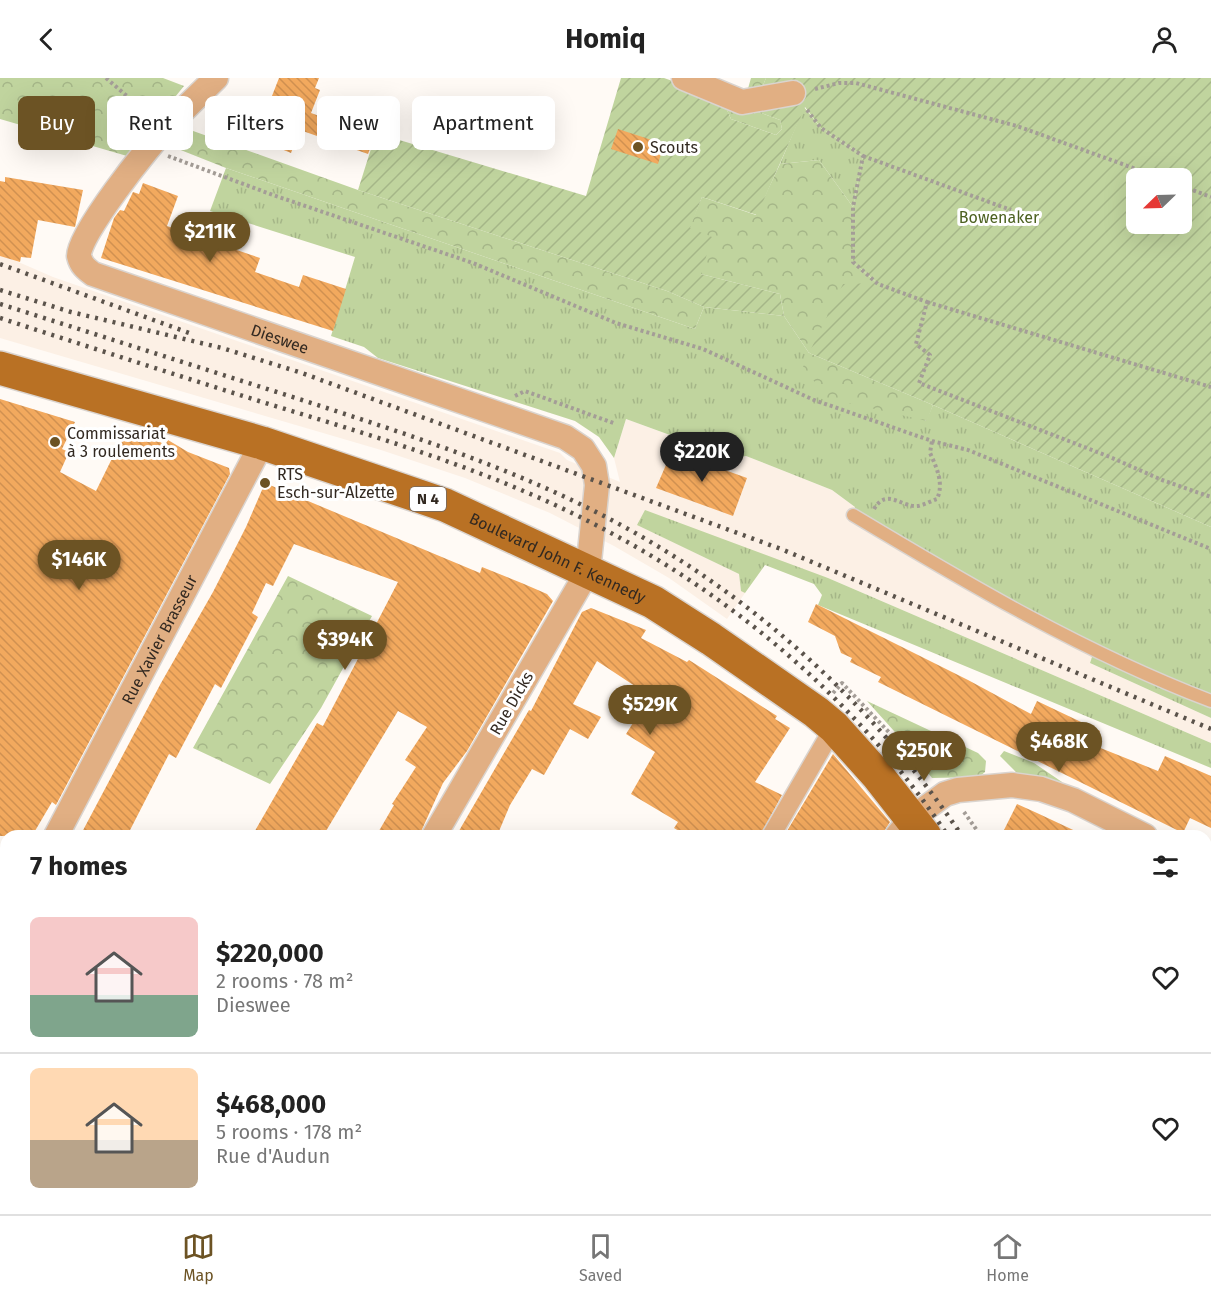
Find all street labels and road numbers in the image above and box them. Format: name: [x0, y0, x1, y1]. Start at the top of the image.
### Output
street label: Dieswee: [248, 320, 311, 358]
road number: N 4: [410, 487, 446, 511]
street label: Boulevard John F. Kennedy: [466, 509, 649, 607]
street label: Rue Xavier Brasseur: [118, 571, 202, 708]
street label: Rue Dicks: [486, 668, 537, 738]

